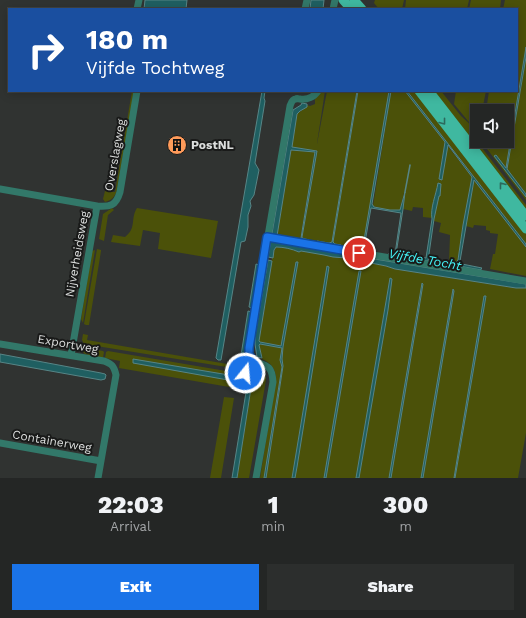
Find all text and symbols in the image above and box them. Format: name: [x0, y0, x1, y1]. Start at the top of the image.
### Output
text: 180 m: [86, 23, 168, 56]
icon: right: [20, 24, 72, 76]
text: Vijfde Tochtweg: [86, 57, 224, 78]
map controls: [470, 104, 514, 148]
button: sound: [470, 104, 514, 148]
street label: Overslagweg: [102, 117, 128, 192]
one-way arrow: [438, 117, 445, 124]
building icon: PostNL: [166, 134, 188, 156]
place label: PostNL: [191, 138, 234, 152]
one-way arrow: [500, 182, 507, 189]
street label: Nijverheidsweg: [63, 209, 92, 298]
pin: [342, 236, 376, 270]
icon: arrive: [348, 242, 370, 264]
water label: Vijfde Tocht: [387, 246, 463, 273]
street label: Exportweg: [37, 332, 100, 356]
position arrow: [224, 352, 266, 394]
street label: Containerweg: [11, 427, 93, 455]
text: 22:03: [98, 491, 164, 519]
text: 1: [268, 491, 279, 519]
text: 300: [383, 491, 428, 519]
text: Arrival: [110, 519, 151, 534]
text: min: [261, 519, 285, 534]
text: m: [399, 519, 412, 534]
button: Exit: [12, 564, 259, 610]
button: Share: [267, 564, 514, 610]

